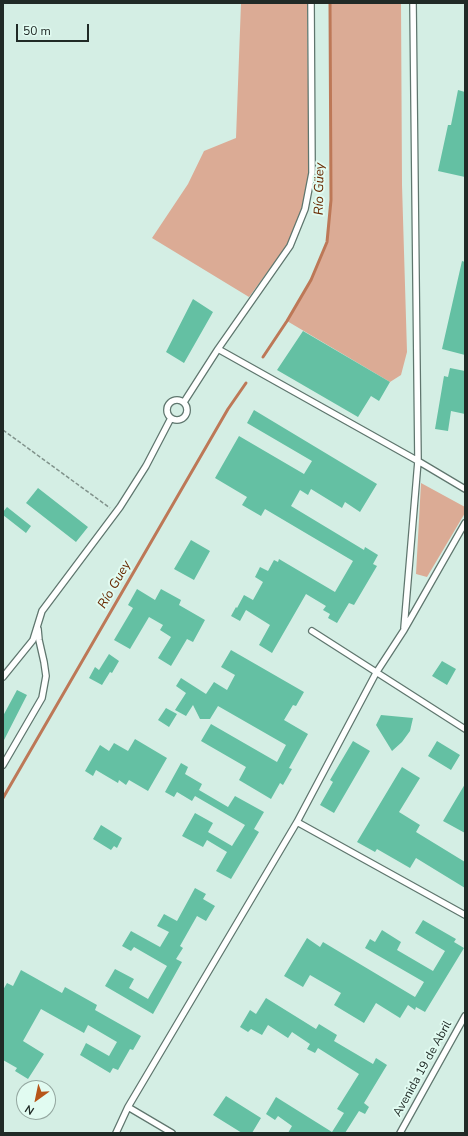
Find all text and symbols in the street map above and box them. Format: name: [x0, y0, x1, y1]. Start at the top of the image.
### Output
scale bar: [18, 16, 91, 42]
text: 50 m: [23, 23, 51, 39]
water label: Río Güey: [312, 163, 328, 215]
water label: Río Guey: [95, 558, 135, 612]
street label: Avenida 19 de Abril: [391, 1019, 455, 1119]
north arrow: [16, 1080, 56, 1120]
text: N: [22, 1101, 37, 1118]

